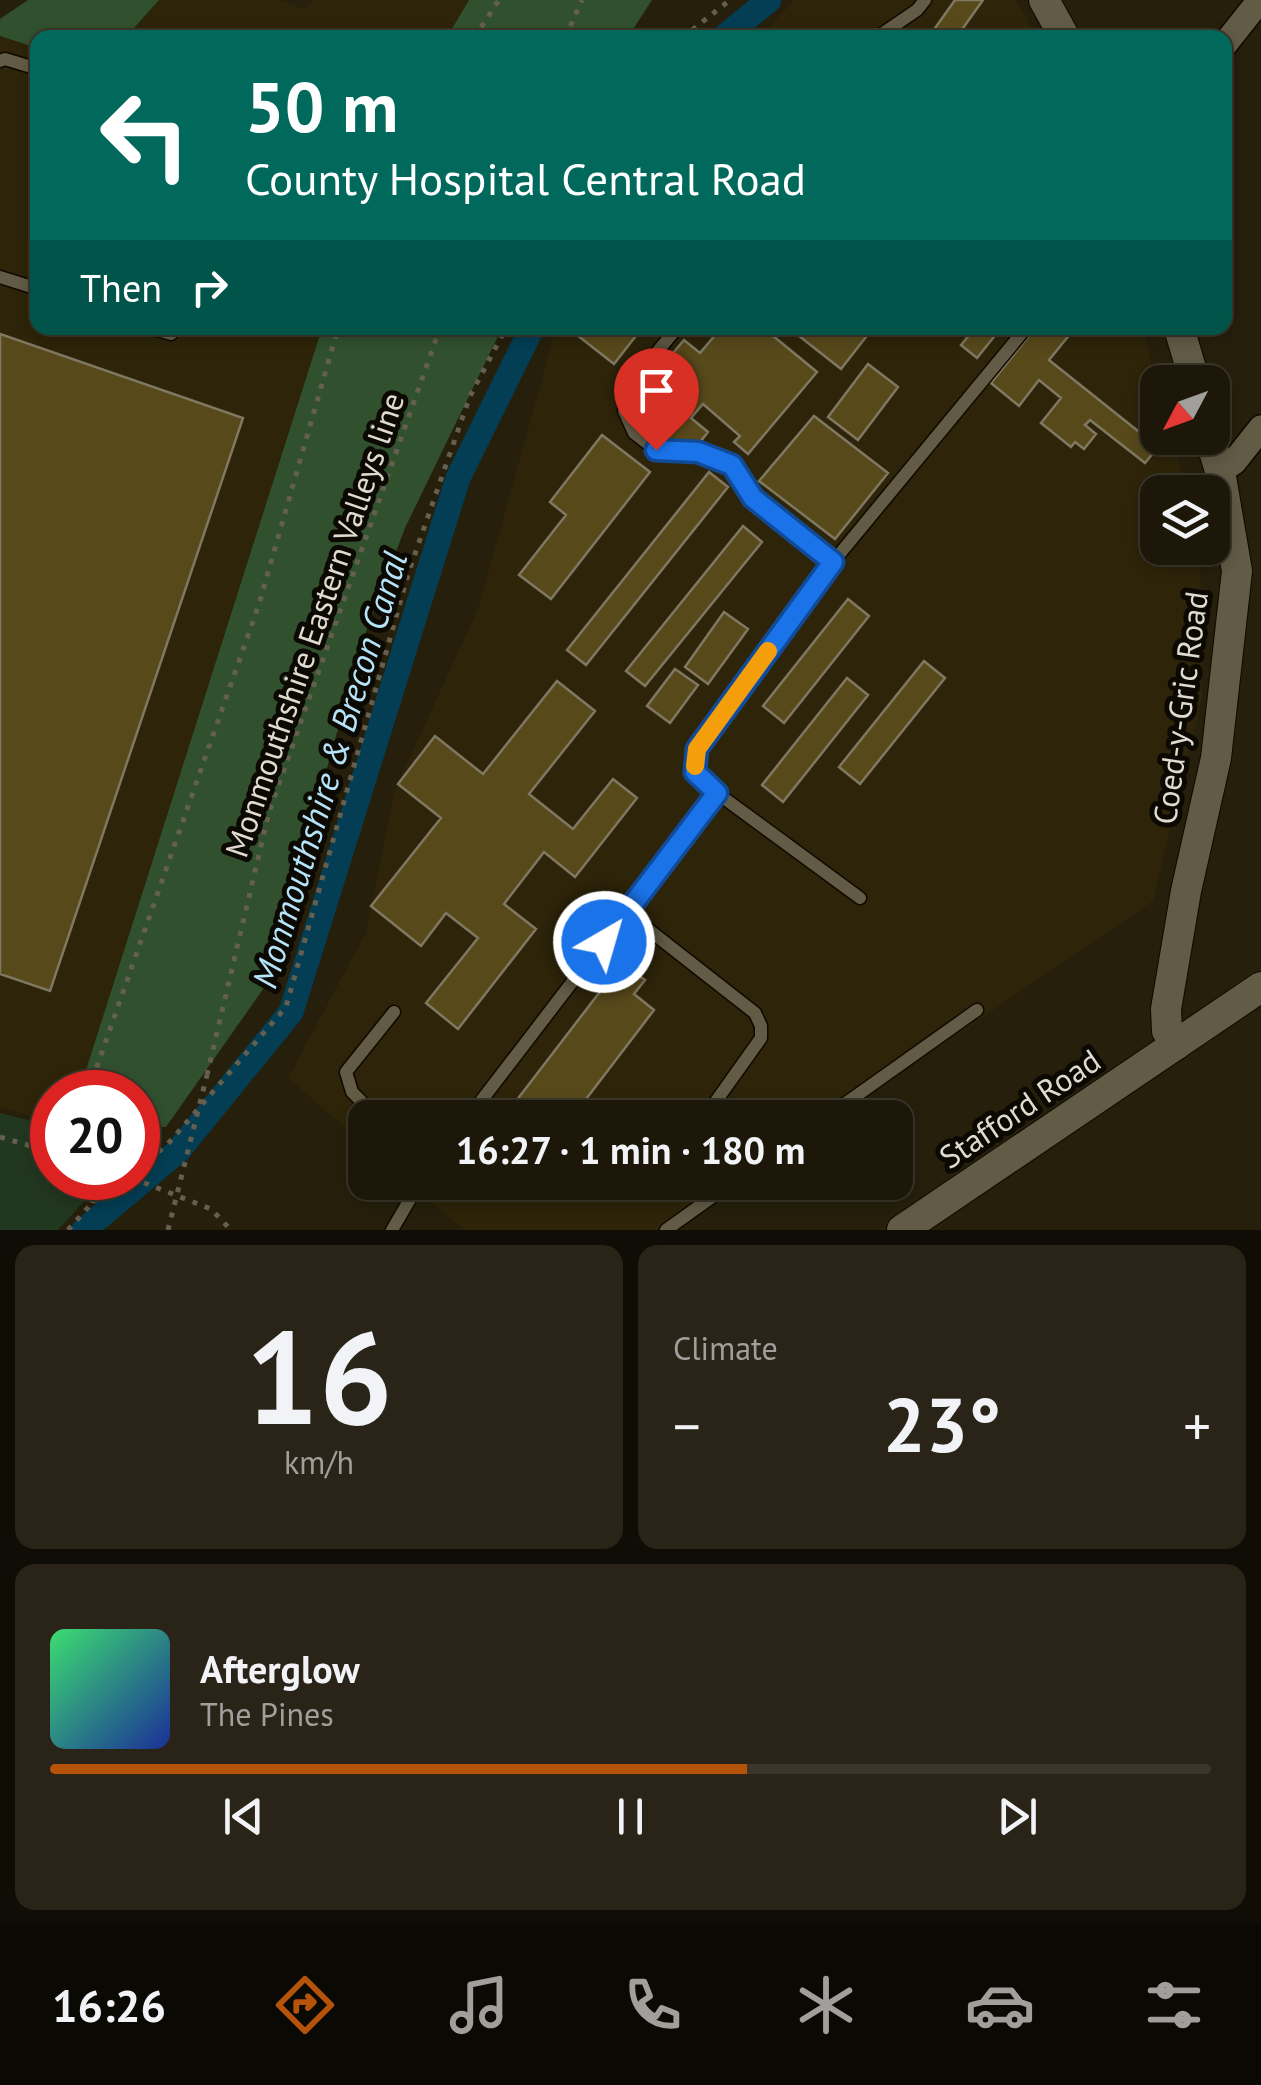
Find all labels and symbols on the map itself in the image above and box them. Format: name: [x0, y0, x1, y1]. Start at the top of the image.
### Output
pin: [614, 348, 699, 451]
north arrow: [1140, 365, 1230, 455]
street label: Monmouthshire Eastern Valleys line: [215, 387, 413, 862]
water label: Monmouthshire & Brecon Canal: [241, 546, 417, 993]
street label: Coed-y-Gric Road: [1143, 589, 1217, 827]
position arrow: [552, 890, 656, 994]
street label: Stafford Road: [931, 1039, 1108, 1177]
speed limit sign: 20: [30, 1070, 160, 1200]

